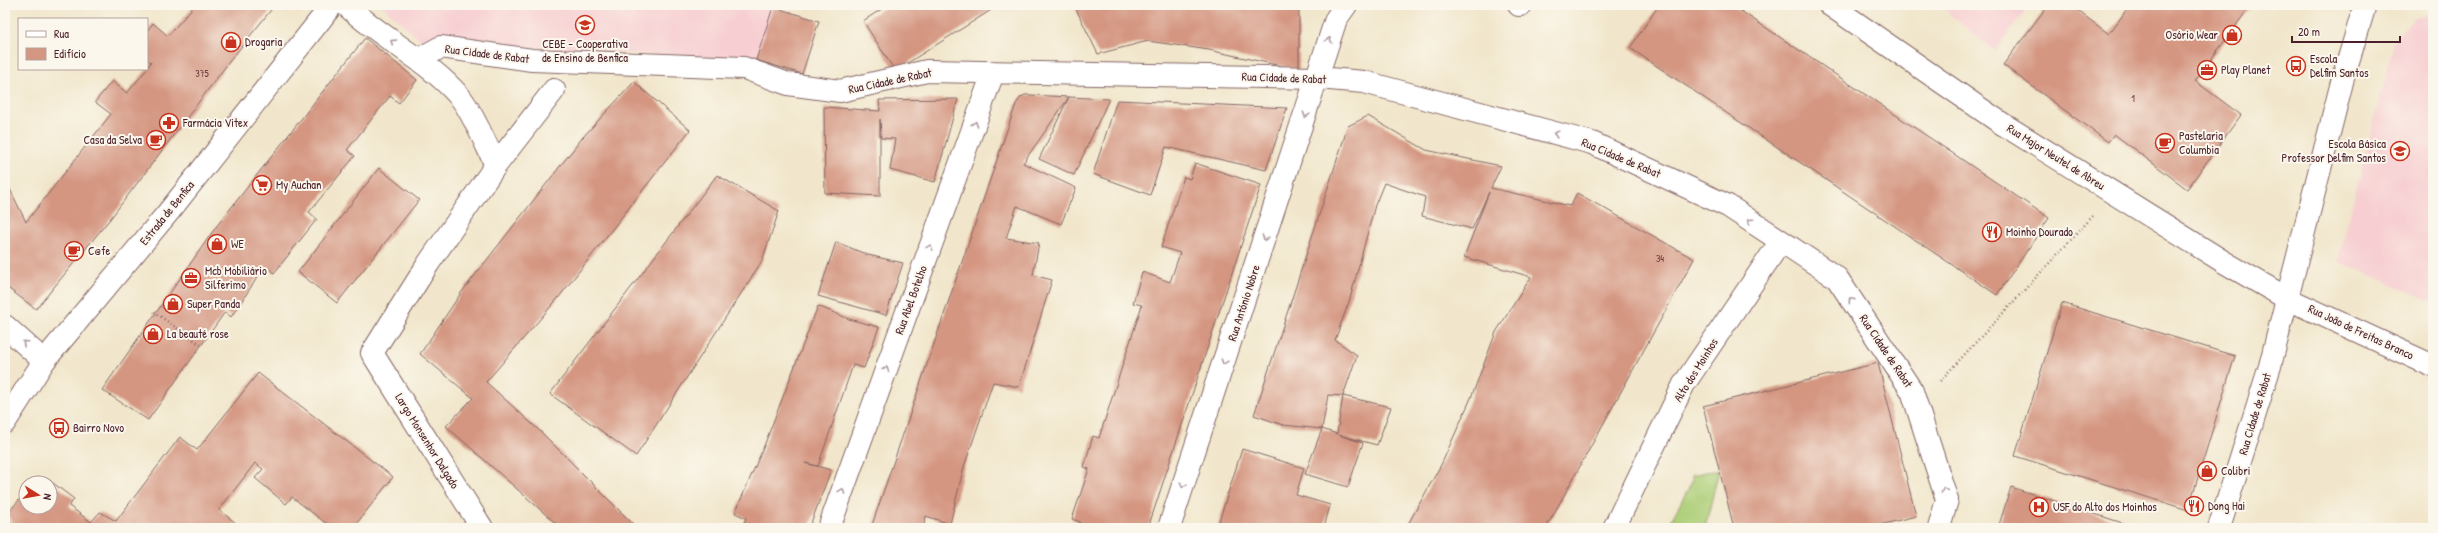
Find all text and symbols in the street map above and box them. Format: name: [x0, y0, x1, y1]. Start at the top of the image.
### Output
school or university icon: CEBE - Cooperativa de Ensino de Benfica: [574, 14, 596, 36]
legend: [18, 18, 148, 70]
scale bar: [2292, 18, 2400, 44]
text: 20 m: [2298, 23, 2320, 40]
shop icon: Osório Wear: [2221, 24, 2243, 46]
text: Rua: [54, 25, 69, 42]
place label: Osório Wear: [2165, 26, 2218, 43]
shop icon: Drogaria: [220, 31, 242, 53]
place label: Drogaria: [245, 33, 283, 50]
place label: CEBE - Cooperativa de Ensino de Benfica: [542, 35, 628, 66]
one-way arrow: [1324, 37, 1333, 44]
one-way arrow: [390, 39, 397, 47]
street label: Rua Cidade de Rabat: [444, 40, 531, 67]
text: Edifício: [54, 45, 86, 62]
place label: Escola Delfim Santos: [2310, 50, 2369, 81]
bus stop icon: Escola Delfim Santos: [2285, 55, 2307, 77]
office icon: Play Planet: [2196, 59, 2218, 81]
place label: Play Planet: [2221, 61, 2271, 78]
street label: Rua Cidade de Rabat: [847, 63, 934, 98]
house number: 375: [195, 67, 210, 80]
street label: Rua Cidade de Rabat: [1241, 68, 1328, 88]
house number: 1: [2131, 92, 2135, 105]
one-way arrow: [1302, 111, 1311, 118]
pharmacy icon: Farmácia Vitex: [158, 112, 180, 134]
place label: Farmácia Vitex: [182, 114, 248, 131]
street label: Rua Major Neutel de Abreu: [2004, 120, 2109, 194]
one-way arrow: [970, 121, 978, 128]
place label: Pastelaria Columbia: [2179, 127, 2223, 158]
cafe icon: Casa da Selva: [145, 129, 167, 151]
one-way arrow: [1553, 130, 1559, 138]
place label: Casa da Selva: [84, 131, 142, 148]
cafe icon: Pastelaria Columbia: [2154, 132, 2176, 154]
street label: Rua Cidade de Rabat: [1579, 133, 1664, 182]
place label: Escola Básica Professor Delfim Santos: [2282, 135, 2386, 166]
school or university icon: Escola Básica Professor Delfim Santos: [2389, 140, 2411, 162]
supermarket icon: My Auchan: [251, 174, 273, 196]
place label: My Auchan: [276, 176, 321, 193]
street label: Estrada de Benfica: [135, 177, 198, 248]
one-way arrow: [1748, 219, 1755, 226]
restaurant icon: Moinho Dourado: [1981, 221, 2003, 243]
place label: Moinho Dourado: [2006, 223, 2073, 240]
shop icon: WE: [206, 233, 228, 255]
one-way arrow: [1261, 234, 1270, 241]
place label: WE: [231, 235, 244, 252]
cafe icon: C@fe: [63, 240, 85, 262]
place label: C@fe: [88, 242, 110, 259]
one-way arrow: [926, 243, 934, 250]
house number: 34: [1656, 252, 1664, 265]
place label: Mcb Mobiliário Silferimo: [205, 262, 267, 293]
street label: Rua António Nobre: [1223, 262, 1264, 343]
street label: Rua Abel Botelho: [890, 263, 931, 337]
office icon: Mcb Mobiliário Silferimo: [180, 267, 202, 289]
shop icon: Super Panda: [162, 293, 184, 315]
place label: Super Panda: [187, 295, 240, 312]
one-way arrow: [1848, 297, 1856, 304]
street label: Rua João de Freitas Branco: [2306, 300, 2417, 364]
street label: Rua Cidade de Rabat: [1856, 311, 1918, 391]
shop icon: La beauté rose: [142, 323, 164, 345]
place label: La beauté rose: [167, 325, 229, 342]
street label: Alto dos Moinhos: [1669, 334, 1722, 405]
one-way arrow: [22, 341, 29, 348]
one-way arrow: [1220, 358, 1229, 365]
one-way arrow: [882, 366, 890, 373]
street label: Rua Cidade de Rabat: [2234, 370, 2275, 457]
street label: Largo Monsenhor Dalgado: [391, 390, 464, 492]
bus stop icon: Bairro Novo: [48, 417, 70, 439]
place label: Bairro Novo: [73, 419, 124, 436]
shop icon: Colibri: [2196, 460, 2218, 482]
place label: Colibri: [2221, 462, 2251, 479]
north arrow: [18, 475, 58, 515]
one-way arrow: [1180, 481, 1188, 488]
one-way arrow: [1940, 487, 1949, 494]
one-way arrow: [838, 488, 846, 495]
text: N: [40, 493, 55, 501]
restaurant icon: Dong Hai: [2183, 495, 2205, 517]
hospital icon: USF do Alto dos Moinhos: [2028, 496, 2050, 518]
place label: Dong Hai: [2208, 497, 2245, 514]
place label: USF do Alto dos Moinhos: [2053, 498, 2157, 515]

